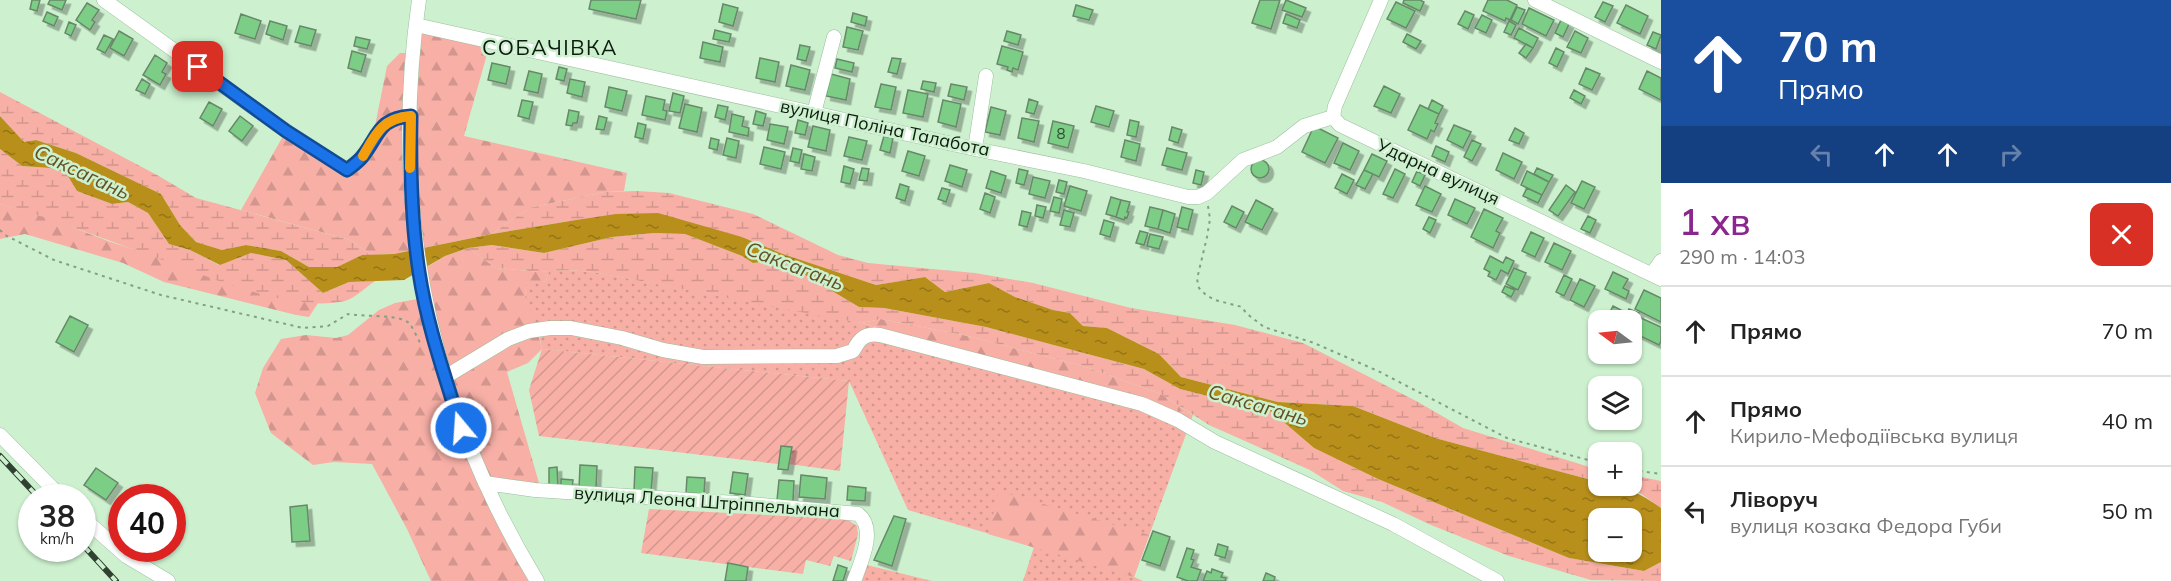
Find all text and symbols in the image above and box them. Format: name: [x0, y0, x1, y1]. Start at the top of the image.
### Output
text: 70 m: [1778, 20, 1878, 73]
icon: ahead: [1679, 24, 1757, 102]
district label: СОБАЧІВКА: [482, 34, 618, 60]
pin: [172, 41, 223, 92]
icon: arrive: [181, 50, 214, 83]
text: Прямо: [1778, 72, 1864, 106]
street label: вулиця Поліна Талабота: [778, 94, 992, 161]
house number: 8: [1056, 124, 1066, 143]
street label: Ударна вулиця: [1372, 133, 1503, 210]
water label: Саксагань: [30, 138, 134, 205]
icon: left: [1805, 138, 1838, 171]
icon: ahead: [1868, 138, 1901, 171]
icon: ahead: [1931, 138, 1964, 171]
icon: right: [1994, 138, 2027, 171]
text: 1 хв: [1679, 199, 1751, 244]
button: close: [2090, 203, 2153, 266]
water label: Саксагань: [743, 235, 848, 296]
text: 290 m · 14:03: [1679, 244, 1805, 269]
north arrow: [1588, 310, 1642, 364]
map controls: [1588, 310, 1642, 562]
icon: ahead: [1679, 315, 1712, 348]
text: Прямо: [1730, 317, 1802, 345]
text: 70 m: [2102, 317, 2153, 345]
button: layers: [1588, 376, 1642, 430]
water label: Саксагань: [1205, 378, 1311, 431]
text: Прямо: [1730, 395, 1802, 423]
position arrow: [429, 396, 493, 460]
icon: ahead: [1679, 405, 1712, 438]
text: 40 m: [2102, 407, 2153, 435]
text: Кирило-Мефодіївська вулиця: [1730, 423, 2018, 448]
button: +: [1588, 442, 1642, 496]
street label: вулиця Леона Штріппельмана: [573, 481, 841, 522]
speed limit sign: 40: [108, 484, 186, 562]
text: Ліворуч: [1730, 485, 1818, 513]
icon: left: [1679, 495, 1712, 528]
text: 38: [39, 497, 75, 535]
text: 50 m: [2102, 497, 2153, 525]
button: −: [1588, 508, 1642, 562]
text: вулиця козака Федора Губи: [1730, 513, 2002, 538]
text: km/h: [40, 529, 74, 548]

